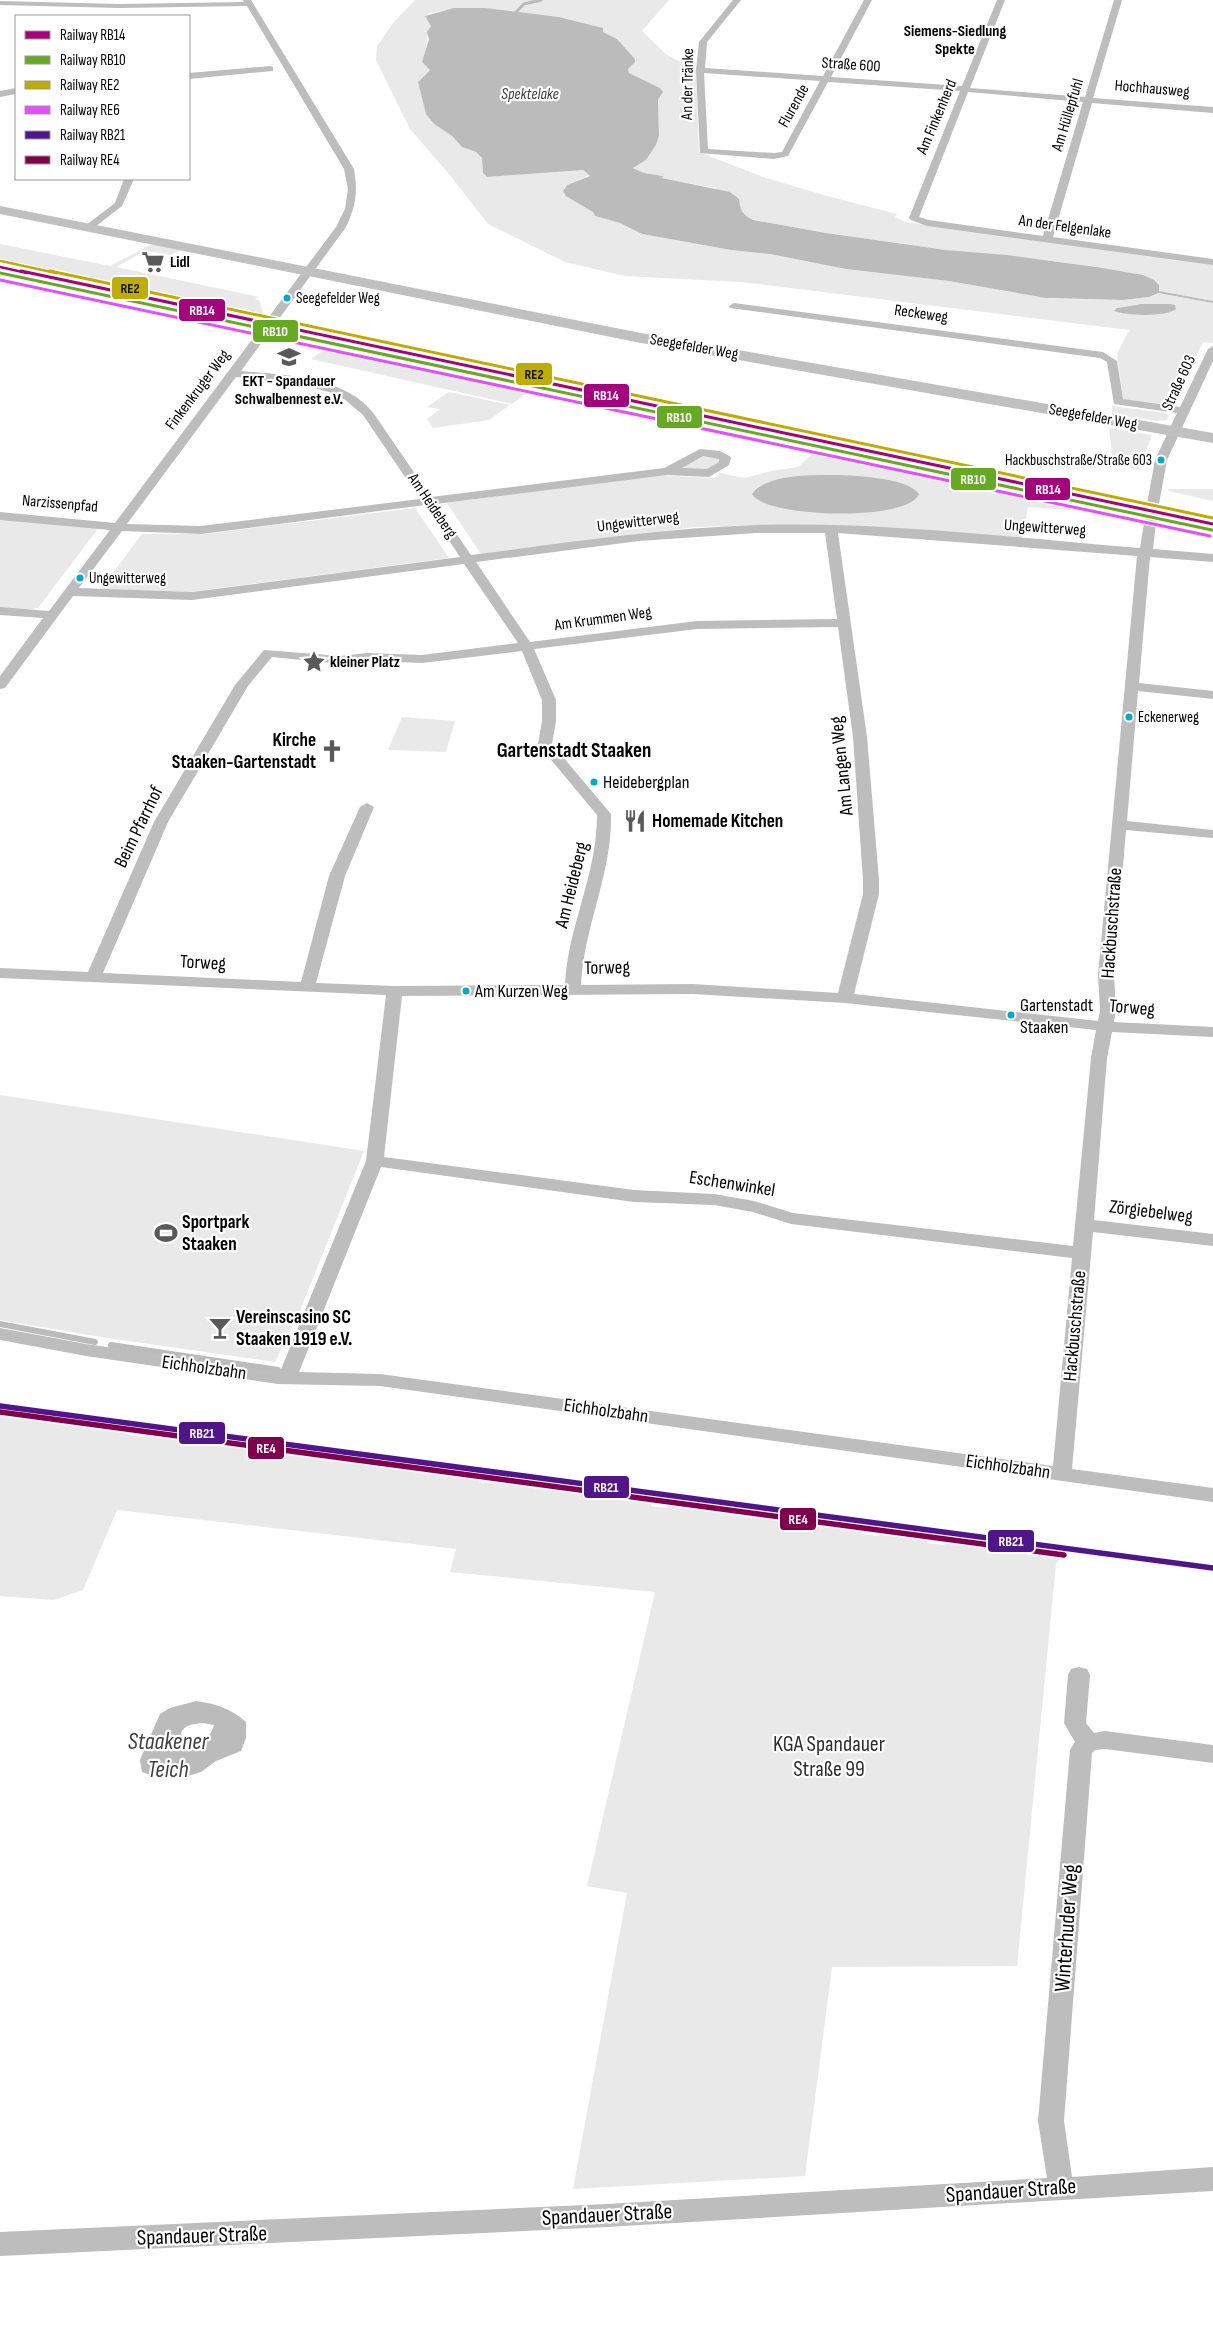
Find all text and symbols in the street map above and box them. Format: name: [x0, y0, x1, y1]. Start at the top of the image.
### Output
legend: [15, 15, 190, 180]
district label: Siemens-Siedlung Spekte: [904, 22, 1006, 59]
text: Railway RB14: [60, 26, 125, 45]
street label: An der Tränke: [678, 48, 698, 121]
text: Railway RB10: [60, 51, 126, 70]
street label: Straße 600: [821, 53, 881, 77]
text: Railway RE2: [60, 76, 119, 95]
street label: Am Hüllepfuhl: [1048, 76, 1088, 155]
street label: Hochhausweg: [1114, 76, 1190, 102]
street label: Am Finkenherd: [912, 77, 961, 158]
street label: Flurende: [774, 81, 814, 131]
water label: Spektelake: [501, 85, 559, 104]
text: Railway RE6: [60, 101, 120, 120]
text: Railway RB21: [60, 126, 126, 145]
text: Railway RE4: [60, 151, 119, 170]
street label: An der Felgenlake: [1017, 211, 1112, 243]
supermarket icon: Lidl: [140, 249, 166, 275]
place label: Lidl: [170, 253, 190, 272]
line badge: RE2: [111, 276, 149, 300]
text: RE2: [120, 280, 140, 297]
place label: Seegefelder Weg: [296, 289, 380, 308]
marker: Seegefelder Weg: [282, 293, 292, 303]
line badge: RB14: [178, 298, 226, 322]
street label: Reckeweg: [893, 301, 949, 327]
text: RB14: [189, 302, 215, 319]
line badge: RB10: [252, 319, 299, 343]
text: RB10: [262, 323, 288, 340]
street label: Seegefelder Weg: [648, 330, 740, 364]
school or university icon: EKT - Spandauer Schwalbennest e.V.: [276, 344, 302, 370]
street label: Finkenkruger Weg: [162, 346, 234, 434]
street label: Straße 603: [1158, 352, 1200, 414]
line badge: RE2: [515, 362, 553, 386]
text: RE2: [524, 366, 544, 383]
place label: EKT - Spandauer Schwalbennest e.V.: [235, 372, 343, 409]
line badge: RB14: [583, 383, 630, 408]
text: RB14: [593, 387, 619, 404]
street label: Seegefelder Weg: [1047, 400, 1139, 434]
line badge: RB10: [656, 405, 703, 429]
text: RB10: [666, 409, 692, 426]
place label: Hackbuschstraße/Straße 603: [1005, 451, 1152, 470]
marker: Hackbuschstraße/Straße 603: [1156, 455, 1166, 465]
line badge: RB10: [950, 467, 997, 491]
street label: Am Heideberg: [403, 469, 461, 542]
text: RB10: [960, 471, 986, 488]
line badge: RB14: [1024, 477, 1071, 501]
text: RB14: [1035, 481, 1061, 498]
street label: Narzissenpfad: [21, 491, 99, 517]
street label: Ungewitterweg: [596, 508, 680, 536]
street label: Ungewitterweg: [1003, 516, 1087, 540]
place label: Ungewitterweg: [89, 569, 166, 588]
marker: Ungewitterweg: [75, 573, 85, 583]
street label: Am Krummen Weg: [552, 603, 653, 635]
place icon: kleiner Platz: [301, 649, 327, 675]
place label: kleiner Platz: [330, 653, 400, 672]
place label: Eckenerweg: [1138, 708, 1199, 727]
marker: Eckenerweg: [1124, 712, 1134, 722]
street label: Am Langen Weg: [825, 715, 859, 818]
place label: Kirche Staaken-Gartenstadt: [172, 729, 316, 774]
church icon: Kirche Staaken-Gartenstadt: [319, 738, 345, 764]
district label: Gartenstadt Staaken: [497, 738, 651, 763]
place label: Heidebergplan: [603, 772, 689, 793]
marker: Heidebergplan: [589, 777, 599, 787]
street label: Beim Pfarrhof: [109, 782, 169, 872]
restaurant icon: Homemade Kitchen: [622, 808, 648, 834]
place label: Homemade Kitchen: [652, 810, 783, 833]
street label: Am Heideberg: [550, 839, 594, 932]
street label: Hackbuschstraße: [1097, 867, 1127, 979]
street label: Torweg: [179, 950, 227, 976]
street label: Torweg: [584, 956, 631, 980]
place label: Am Kurzen Weg: [474, 981, 568, 1002]
marker: Am Kurzen Weg: [461, 986, 471, 996]
place label: Gartenstadt Staaken: [1020, 995, 1094, 1038]
street label: Torweg: [1108, 995, 1156, 1021]
marker: Gartenstadt Staaken: [1006, 1010, 1016, 1020]
street label: Eschenwinkel: [687, 1166, 777, 1202]
street label: Zörgiebelweg: [1108, 1195, 1194, 1229]
place label: Sportpark Staaken: [182, 1211, 249, 1256]
sports icon: Sportpark Staaken: [153, 1220, 179, 1246]
street label: Hackbuschstraße: [1059, 1270, 1091, 1382]
place label: Vereinscasino SC Staaken 1919 e.V.: [236, 1306, 352, 1351]
bar icon: Vereinscasino SC Staaken 1919 e.V.: [207, 1315, 233, 1341]
street label: Eichholzbahn: [160, 1351, 248, 1385]
street label: Eichholzbahn: [562, 1394, 650, 1428]
line badge: RB21: [178, 1421, 226, 1445]
text: RB21: [189, 1425, 215, 1442]
line badge: RE4: [247, 1436, 285, 1460]
text: RE4: [256, 1440, 276, 1457]
street label: Eichholzbahn: [964, 1450, 1052, 1484]
line badge: RB21: [583, 1475, 630, 1499]
text: RB21: [593, 1479, 619, 1496]
line badge: RE4: [779, 1507, 817, 1531]
text: RE4: [788, 1511, 808, 1528]
line badge: RB21: [987, 1529, 1035, 1553]
text: RB21: [998, 1533, 1024, 1550]
water label: Staakener Teich: [128, 1727, 210, 1784]
park label: KGA Spandauer Straße 99: [773, 1731, 885, 1783]
street label: Winterhuder Weg: [1049, 1863, 1085, 1993]
street label: Spandauer Straße: [945, 2173, 1077, 2209]
street label: Spandauer Straße: [541, 2198, 673, 2232]
street label: Spandauer Straße: [136, 2220, 268, 2252]

